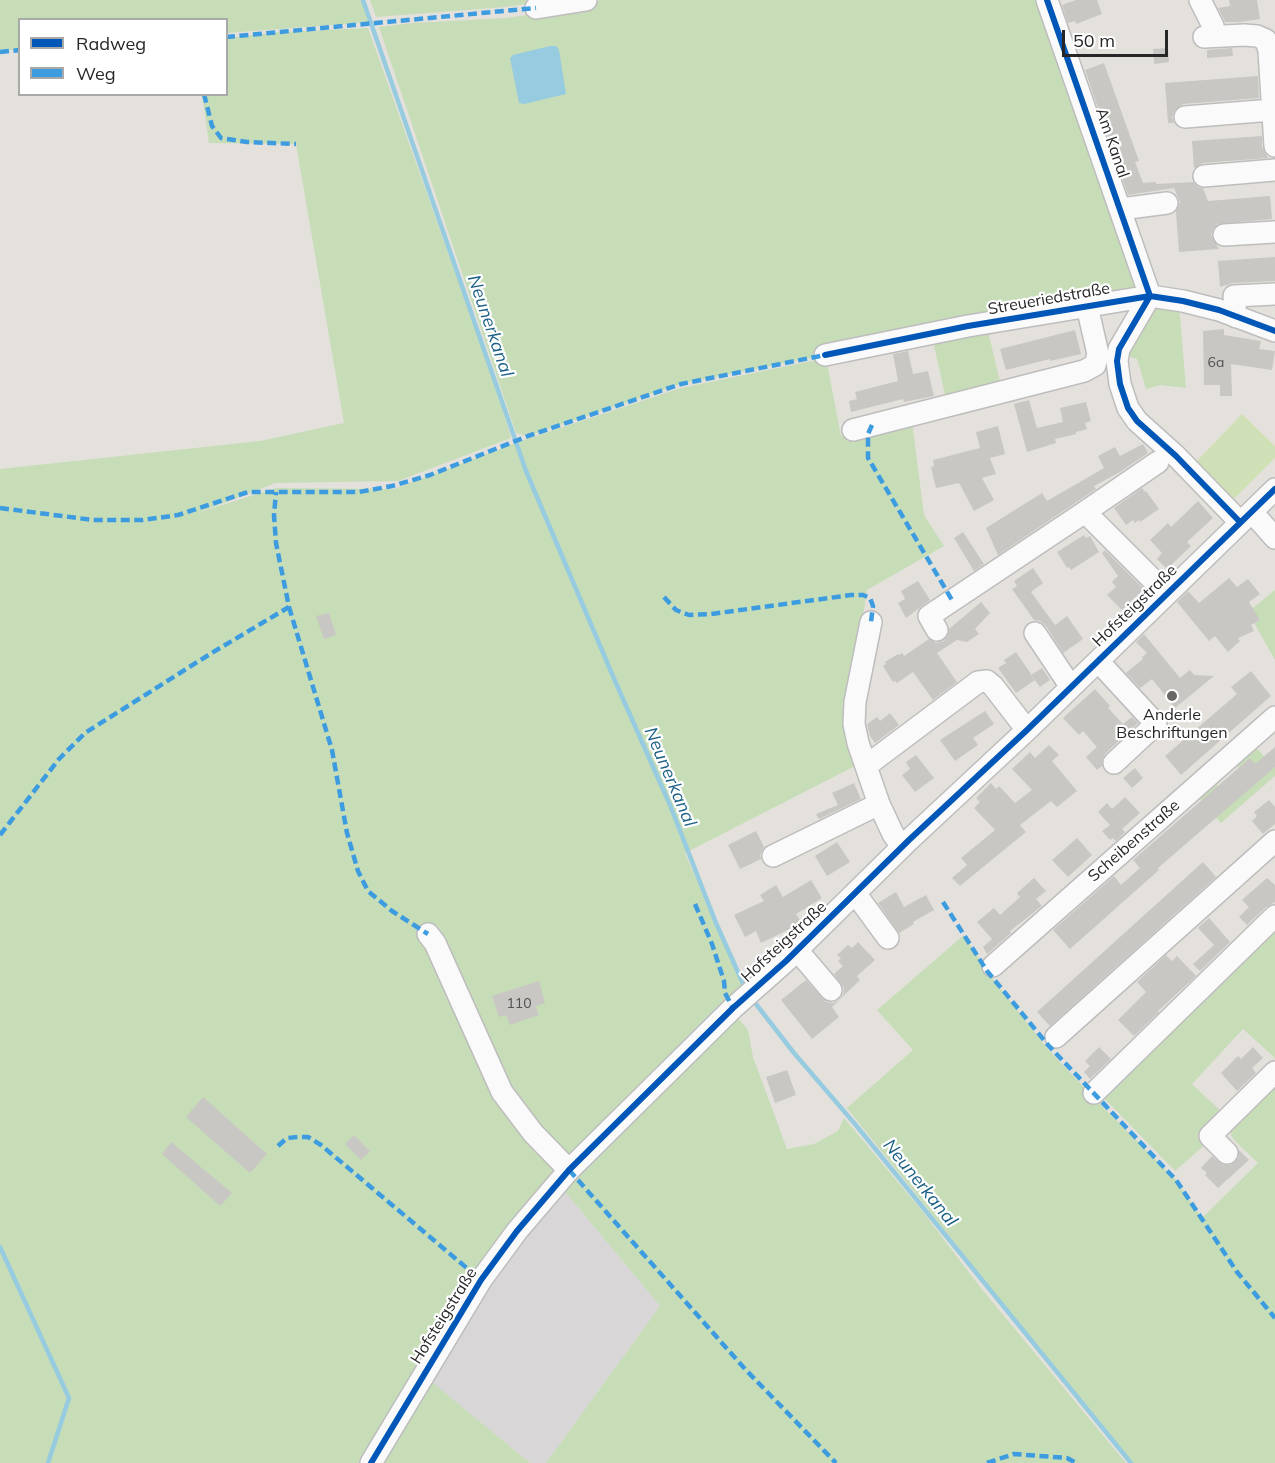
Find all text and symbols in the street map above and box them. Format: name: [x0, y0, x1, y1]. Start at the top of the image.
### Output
legend: [18, 18, 228, 96]
scale bar: [1065, 18, 1172, 56]
text: 50 m: [1073, 29, 1115, 52]
text: Radweg: [76, 32, 146, 55]
text: Weg: [76, 62, 116, 85]
street label: Am Kanal: [1091, 106, 1133, 180]
water label: Neunerkanal: [463, 272, 517, 380]
street label: Streueriedstraße: [987, 279, 1111, 319]
house number: 6a: [1208, 355, 1224, 371]
street label: Hofsteigstraße: [1089, 561, 1181, 651]
marker: Anderle Beschriftungen: [1165, 689, 1179, 703]
place label: Anderle Beschriftungen: [1116, 705, 1228, 743]
water label: Neunerkanal: [639, 724, 701, 830]
street label: Scheibenstraße: [1084, 796, 1184, 886]
street label: Hofsteigstraße: [737, 898, 831, 986]
house number: 110: [506, 996, 532, 1012]
water label: Neunerkanal: [878, 1135, 962, 1231]
street label: Hofsteigstraße: [407, 1264, 481, 1368]

